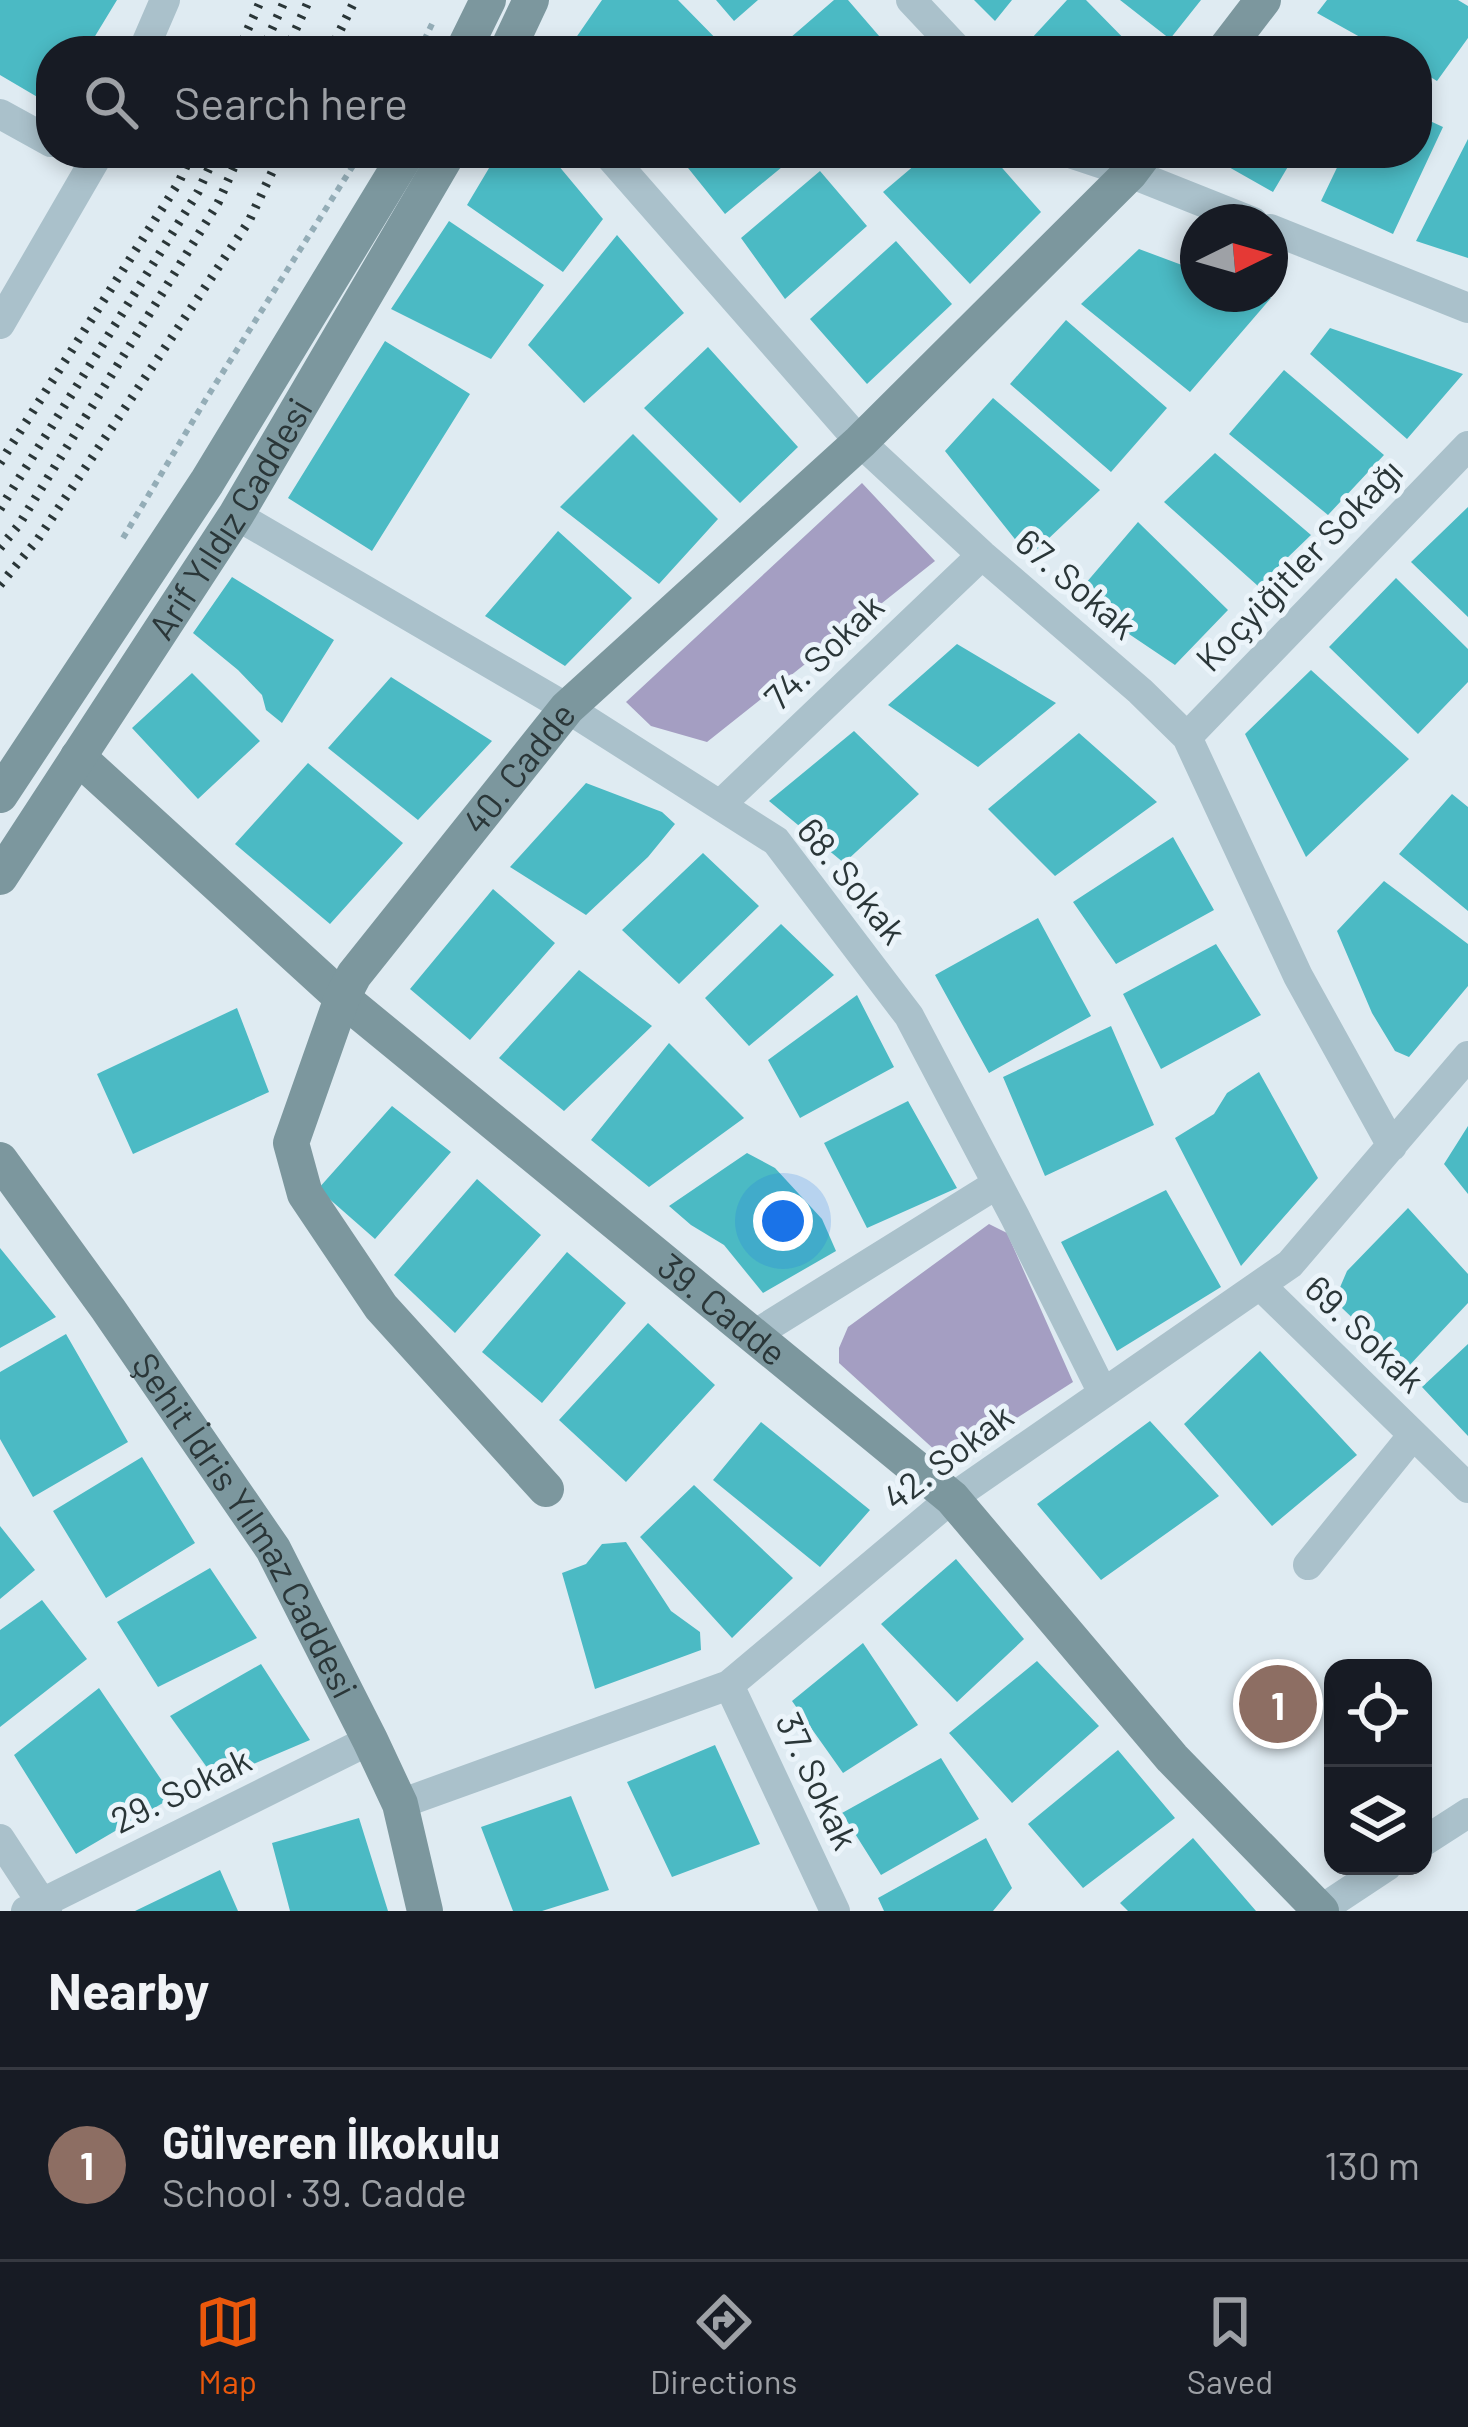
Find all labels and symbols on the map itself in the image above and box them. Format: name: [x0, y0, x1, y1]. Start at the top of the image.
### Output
north arrow: [1180, 204, 1288, 312]
street label: Arif Yıldız Caddesi: [138, 390, 320, 647]
street label: Koçyiğitler Sokağı: [1186, 449, 1410, 679]
street label: 67. Sokak: [1008, 519, 1146, 647]
street label: 74. Sokak: [754, 584, 891, 718]
street label: 40. Cadde: [452, 693, 583, 842]
street label: 68. Sokak: [789, 809, 917, 952]
your location: [753, 1191, 813, 1251]
street label: 39. Cadde: [650, 1243, 796, 1374]
street label: 69. Sokak: [1297, 1266, 1435, 1400]
street label: Şehit İdris Yılmaz Caddesi: [125, 1344, 368, 1705]
street label: 42. Sokak: [874, 1393, 1020, 1518]
pin: 1: [1239, 1659, 1317, 1749]
street label: 37. Sokak: [768, 1705, 869, 1856]
street label: 29. Sokak: [103, 1736, 257, 1841]

